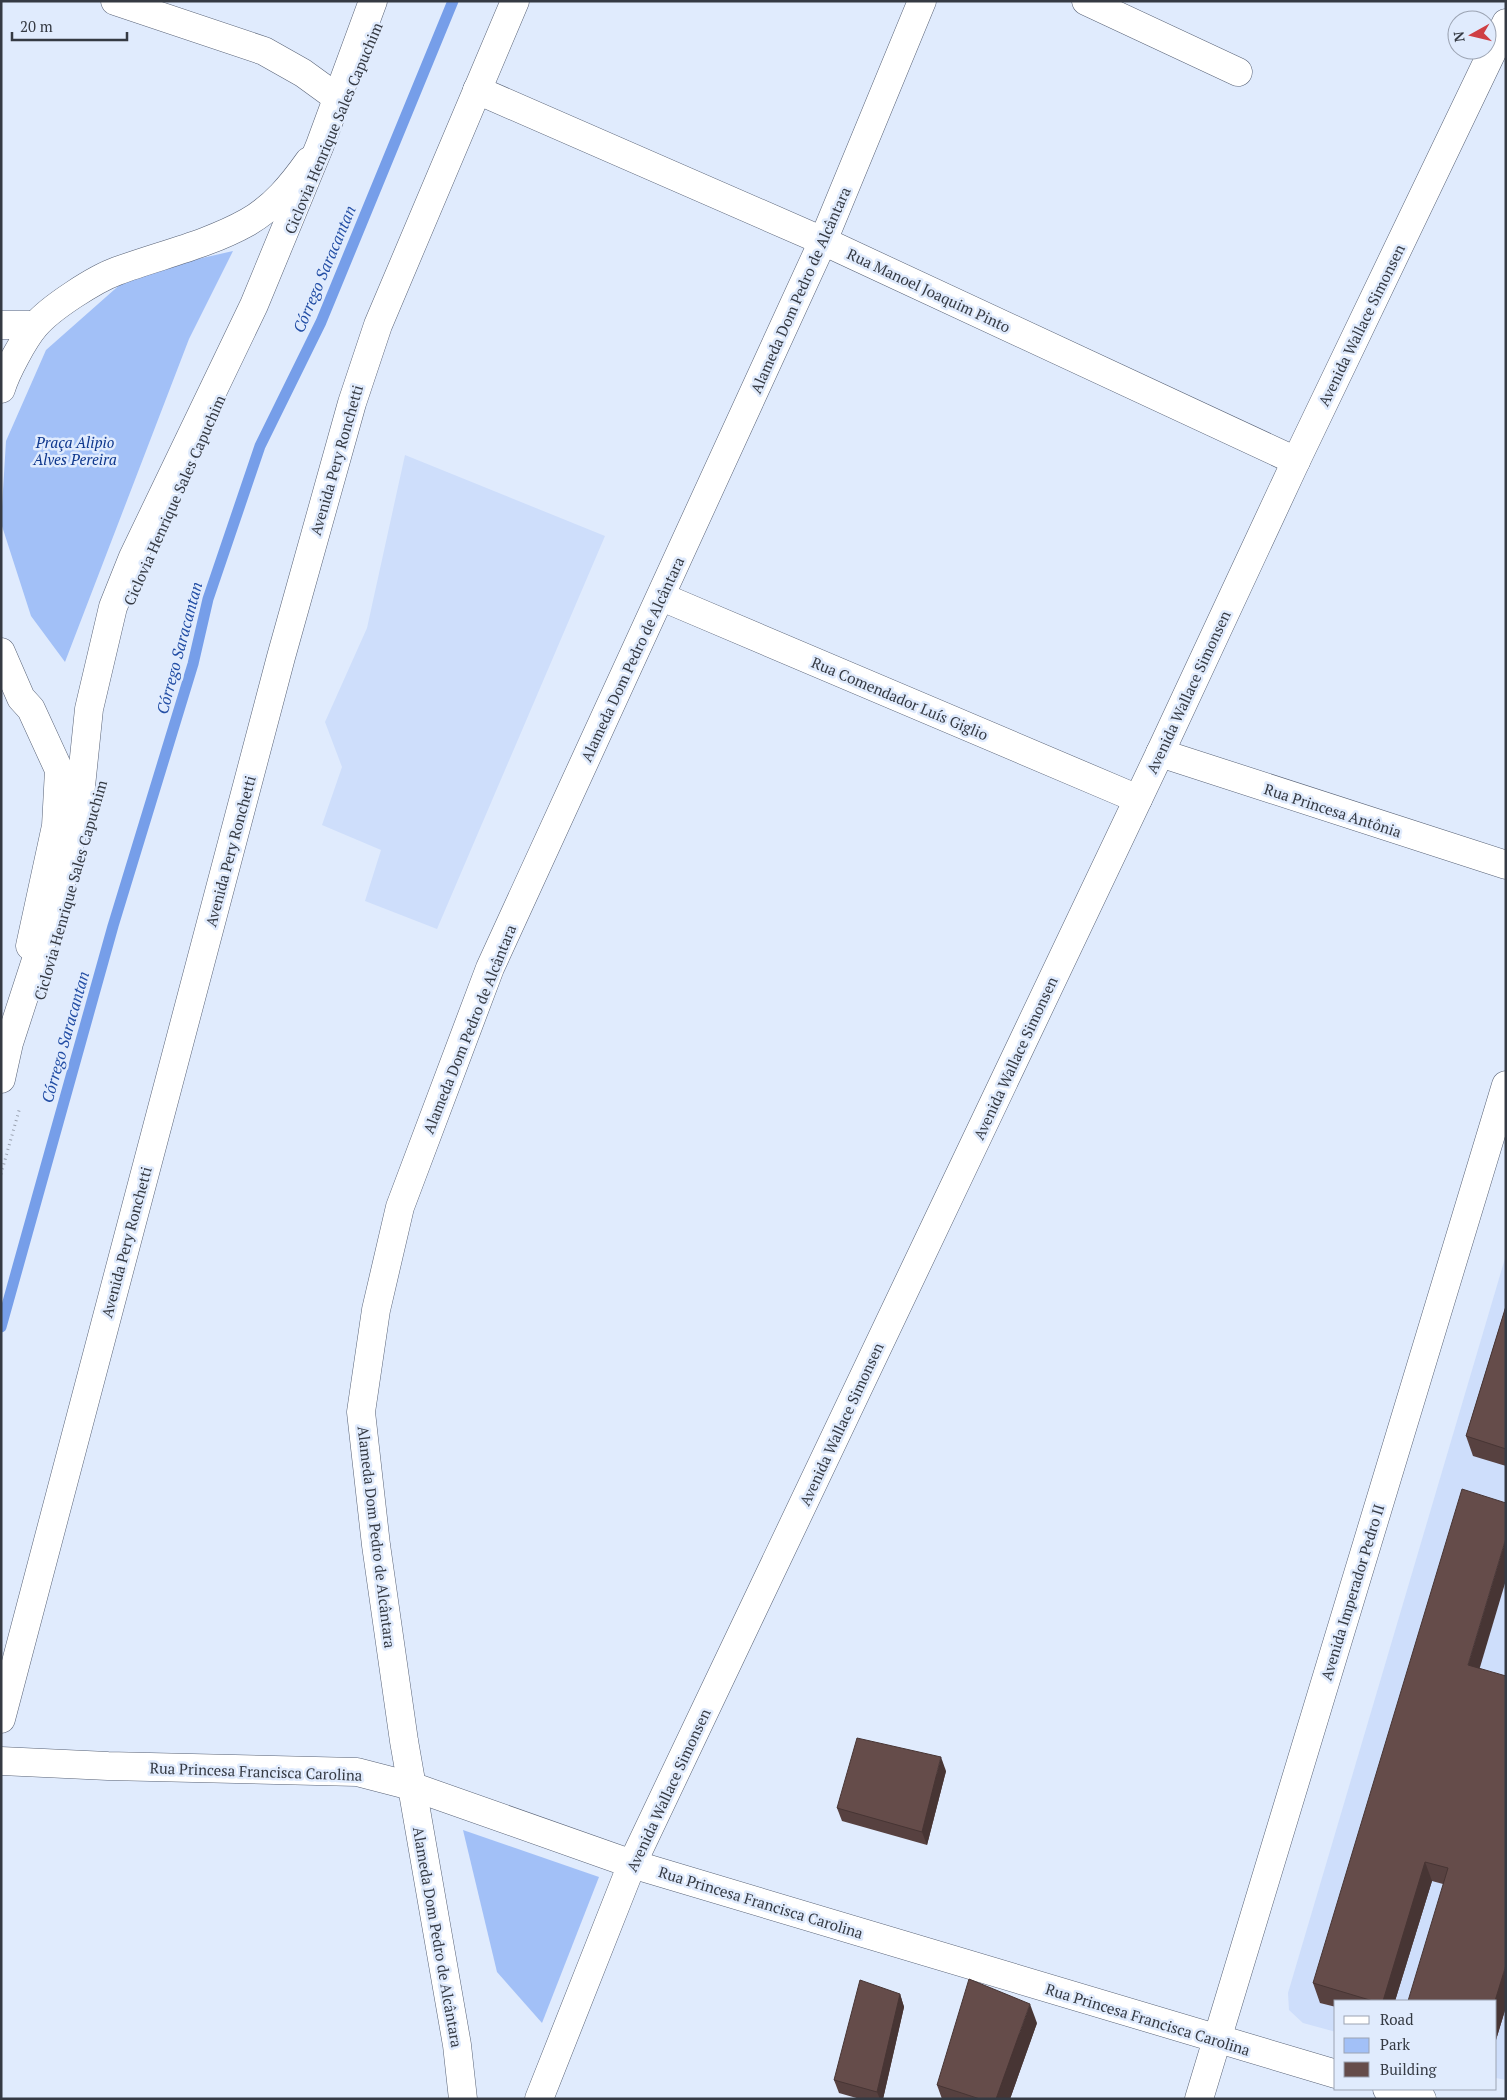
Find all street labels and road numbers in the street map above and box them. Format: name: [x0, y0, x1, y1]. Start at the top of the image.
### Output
street label: Ciclovia Henrique Sales Capuchim: [279, 19, 387, 237]
street label: Alameda Dom Pedro de Alcântara: [745, 183, 855, 396]
street label: Avenida Wallace Simonsen: [1313, 241, 1409, 409]
street label: Rua Manoel Joaquim Pinto: [844, 243, 1014, 337]
street label: Avenida Pery Ronchetti: [305, 382, 367, 538]
street label: Ciclovia Henrique Sales Capuchim: [118, 392, 230, 608]
street label: Alameda Dom Pedro de Alcântara: [576, 553, 689, 765]
street label: Avenida Wallace Simonsen: [1141, 607, 1235, 777]
street label: Rua Comendador Luís Giglio: [809, 652, 991, 744]
street label: Avenida Pery Ronchetti: [200, 773, 260, 929]
street label: Ciclovia Henrique Sales Capuchim: [29, 778, 111, 1002]
street label: Rua Princesa Antônia: [1262, 778, 1405, 842]
street label: Alameda Dom Pedro de Alcântara: [418, 921, 520, 1137]
street label: Avenida Wallace Simonsen: [968, 973, 1062, 1143]
street label: Avenida Pery Ronchetti: [96, 1164, 156, 1320]
street label: Avenida Wallace Simonsen: [794, 1339, 888, 1509]
street label: Alameda Dom Pedro de Alcântara: [353, 1425, 401, 1650]
street label: Avenida Imperador Pedro II: [1316, 1501, 1388, 1683]
street label: Avenida Wallace Simonsen: [621, 1705, 715, 1875]
street label: Rua Princesa Francisca Carolina: [149, 1757, 363, 1785]
street label: Alameda Dom Pedro de Alcântara: [409, 1825, 467, 2049]
street label: Rua Princesa Francisca Carolina: [656, 1861, 866, 1943]
street label: Rua Princesa Francisca Carolina: [1043, 1978, 1253, 2060]

